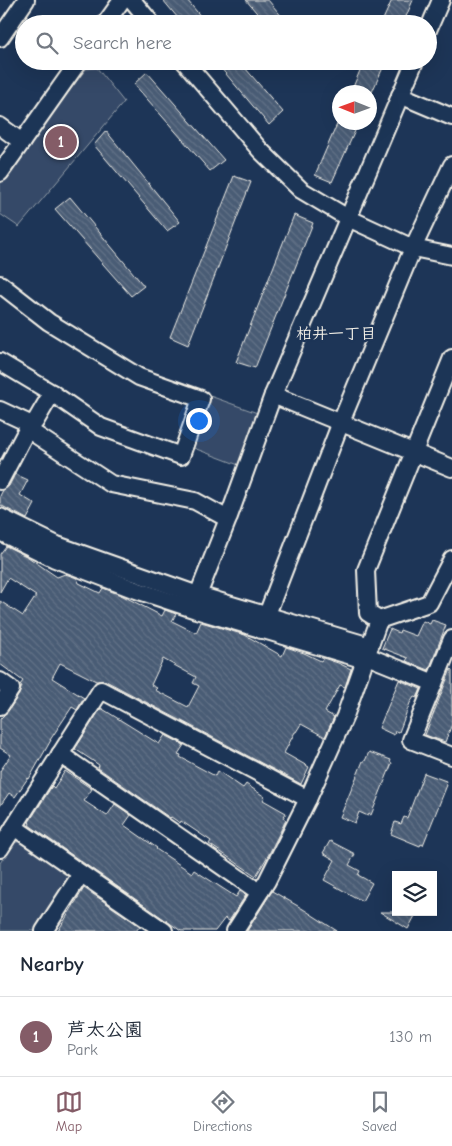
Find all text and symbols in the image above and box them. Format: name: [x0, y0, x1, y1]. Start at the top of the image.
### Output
search box: [15, 15, 437, 70]
icon: search: [33, 29, 61, 57]
text: Search here: [73, 32, 172, 54]
north arrow: [332, 85, 377, 130]
pin: 1: [45, 123, 77, 161]
district label: 柏井一丁目: [296, 325, 376, 343]
your location: [186, 408, 212, 434]
map controls: [392, 871, 437, 916]
button: layers: [392, 871, 437, 916]
text: Nearby: [20, 952, 84, 976]
text: 芦太公園: [67, 1019, 143, 1041]
text: 1: [33, 1028, 39, 1046]
text: 130 m: [389, 1028, 432, 1046]
text: Park: [67, 1041, 98, 1059]
tab: Map: [55, 1088, 83, 1135]
tab: Directions: [193, 1088, 252, 1135]
tab: Saved: [362, 1088, 397, 1135]

